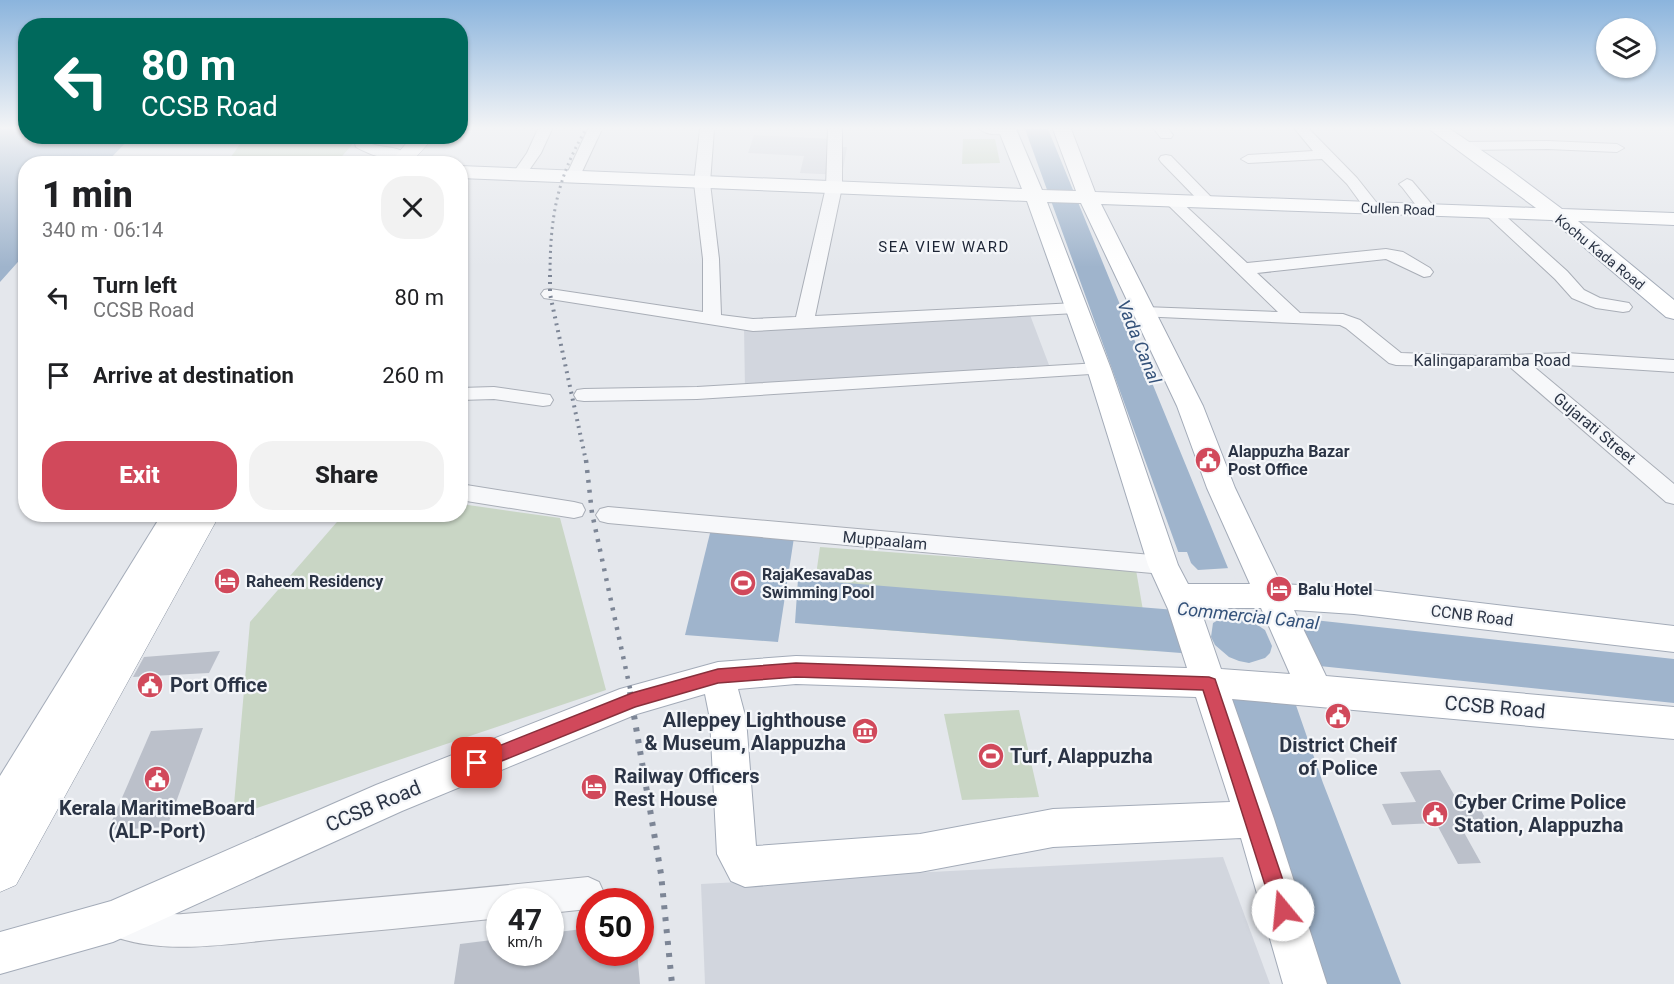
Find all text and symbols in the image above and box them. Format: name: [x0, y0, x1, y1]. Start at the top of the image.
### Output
map controls: [1596, 18, 1656, 78]
button: layers: [1596, 18, 1656, 78]
text: 80 m: [141, 41, 236, 90]
icon: left: [42, 42, 120, 120]
text: CCSB Road: [141, 91, 278, 123]
text: 1 min: [42, 174, 133, 216]
button: close: [381, 176, 444, 239]
street label: Cullen Road: [1361, 200, 1435, 218]
street label: Kochu Kada Road: [1552, 211, 1648, 293]
text: 340 m · 06:14: [42, 218, 163, 242]
district label: SEA VIEW WARD: [878, 238, 1010, 256]
text: Turn left: [93, 273, 177, 298]
icon: left: [42, 281, 75, 314]
text: 80 m: [395, 285, 444, 310]
water label: Vada Canal: [1113, 297, 1166, 387]
text: CCSB Road: [93, 298, 194, 322]
street label: Kalingaparamba Road: [1414, 351, 1570, 370]
icon: arrive: [42, 359, 75, 392]
text: Arrive at destination: [93, 363, 294, 388]
text: 260 m: [382, 363, 444, 388]
street label: Gujarati Street: [1550, 389, 1640, 468]
button: Exit: [42, 441, 237, 510]
button: Share: [249, 441, 444, 510]
place label: Alappuzha Bazar Post Office: [1228, 442, 1350, 479]
public building icon: Alappuzha Bazar Post Office: [1193, 445, 1223, 475]
street label: Muppaalam: [842, 527, 928, 554]
place label: RajaKesavaDas Swimming Pool: [762, 565, 874, 602]
hotel icon: Raheem Residency: [212, 566, 242, 596]
sports icon: RajaKesavaDas Swimming Pool: [728, 568, 758, 598]
place label: Raheem Residency: [246, 572, 384, 591]
hotel icon: Balu Hotel: [1264, 574, 1294, 604]
place label: Balu Hotel: [1298, 580, 1373, 599]
water label: Commercial Canal: [1176, 598, 1321, 633]
street label: CCNB Road: [1430, 601, 1514, 630]
public building icon: Port Office: [135, 670, 165, 700]
place label: Port Office: [170, 673, 267, 697]
street label: CCSB Road: [1444, 691, 1546, 723]
public building icon: District Cheif of Police: [1323, 701, 1353, 731]
place label: Alleppey Lighthouse & Museum, Alappuzha: [644, 708, 846, 755]
museum icon: Alleppey Lighthouse & Museum, Alappuzha: [850, 716, 880, 746]
place label: District Cheif of Police: [1279, 733, 1398, 780]
pin: [451, 737, 502, 788]
sports icon: Turf, Alappuzha: [976, 741, 1006, 771]
place label: Turf, Alappuzha: [1010, 744, 1153, 768]
icon: arrive: [460, 746, 493, 779]
public building icon: Kerala MaritimeBoard (ALP-Port): [142, 764, 172, 794]
place label: Railway Officers Rest House: [614, 764, 760, 811]
hotel icon: Railway Officers Rest House: [579, 772, 609, 802]
street label: CCSB Road: [322, 775, 424, 837]
place label: Cyber Crime Police Station, Alappuzha: [1454, 790, 1626, 837]
place label: Kerala MaritimeBoard (ALP-Port): [59, 796, 255, 843]
public building icon: Cyber Crime Police Station, Alappuzha: [1420, 799, 1450, 829]
position arrow: [1251, 878, 1315, 942]
speed limit sign: 50: [576, 888, 654, 966]
text: 47: [508, 902, 542, 937]
text: km/h: [507, 933, 543, 951]

